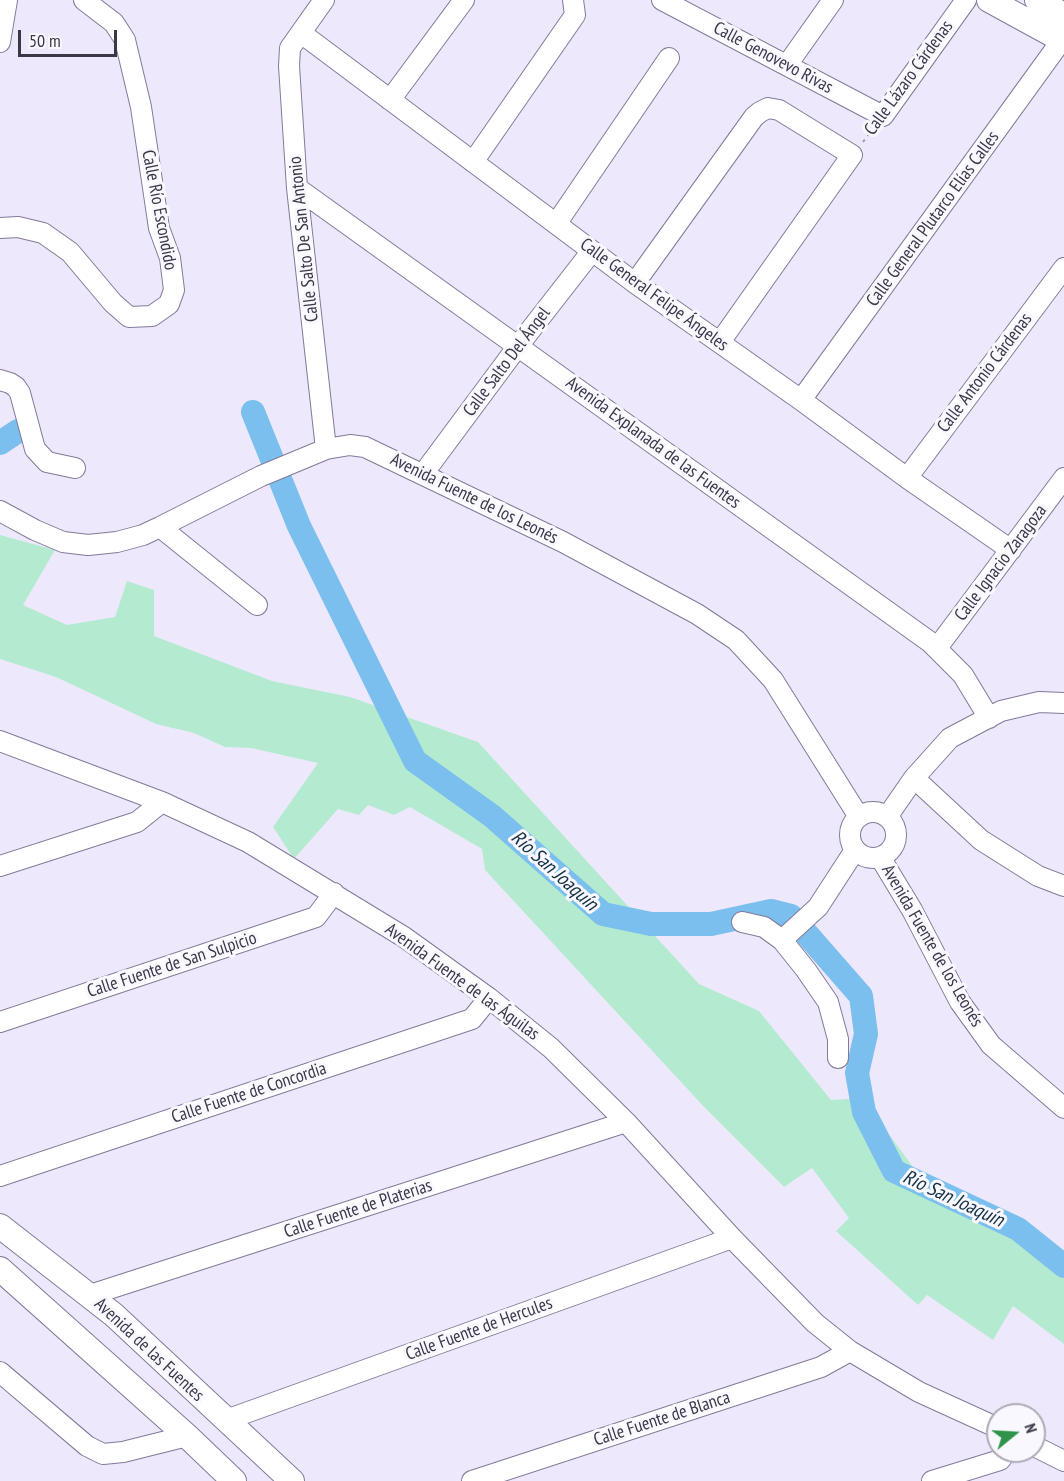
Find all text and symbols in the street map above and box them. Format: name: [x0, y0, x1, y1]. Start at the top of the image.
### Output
street label: Calle Lázaro Cárdenas: [860, 16, 958, 140]
street label: Calle Genovevo Rivas: [710, 17, 836, 99]
scale bar: [21, 18, 120, 56]
text: 50 m: [29, 29, 61, 52]
street label: Calle General Plutarco Elías Calles: [862, 127, 1004, 311]
street label: Calle Río Escondido: [137, 148, 181, 272]
street label: Calle Salto De San Antonio: [285, 155, 323, 323]
street label: Calle General Felipe Ángeles: [576, 234, 732, 356]
street label: Calle Salto Del Ángel: [459, 303, 555, 421]
street label: Calle Antonio Cárdenas: [933, 309, 1037, 437]
street label: Avenida Explanada de las Fuentes: [561, 372, 745, 514]
street label: Avenida Fuente de los Leonés: [387, 449, 561, 549]
street label: Calle Ignacio Zaragoza: [950, 501, 1052, 625]
water label: Río San Joaquín: [506, 826, 602, 916]
street label: Avenida Fuente de los Leonés: [877, 861, 987, 1031]
street label: Avenida Fuente de las Águilas: [381, 919, 543, 1045]
street label: Calle Fuente de San Sulpicio: [85, 927, 259, 1003]
street label: Calle Fuente de Concordia: [169, 1058, 329, 1128]
water label: Río San Joaquín: [899, 1165, 1007, 1233]
street label: Calle Fuente de Platerias: [281, 1175, 435, 1243]
street label: Calle Fuente de Hercules: [403, 1292, 555, 1366]
street label: Avenida de las Fuentes: [90, 1294, 208, 1406]
street label: Calle Fuente de Blanca: [591, 1387, 733, 1451]
north arrow: [986, 1403, 1046, 1463]
text: N: [1020, 1421, 1042, 1435]

